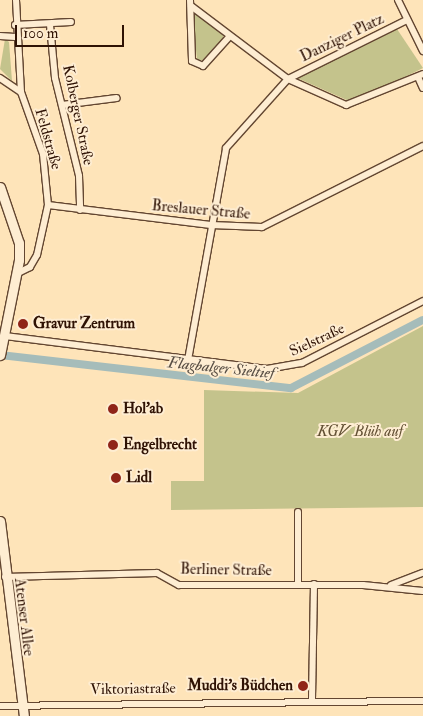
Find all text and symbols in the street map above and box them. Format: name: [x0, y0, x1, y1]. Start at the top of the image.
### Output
street label: Danziger Platz: [297, 10, 387, 66]
scale bar: [18, 15, 126, 47]
text: 100 m: [23, 24, 58, 43]
street label: Kolberger Straße: [59, 63, 97, 167]
street label: Feldstraße: [31, 106, 65, 172]
street label: Breslauer Straße: [151, 197, 251, 223]
place label: Gravur Zentrum: [33, 315, 135, 333]
marker: Gravur Zentrum: [17, 318, 29, 330]
street label: Sielstraße: [287, 319, 347, 361]
water label: Flagbalger Sieltief: [167, 353, 275, 383]
place label: Hol'ab: [123, 400, 163, 418]
marker: Hol'ab: [107, 403, 119, 415]
park label: KGV Blüh auf: [317, 423, 403, 441]
place label: Engelbrecht: [123, 436, 197, 454]
marker: Engelbrecht: [107, 439, 119, 451]
place label: Lidl: [126, 469, 152, 487]
marker: Lidl: [110, 472, 122, 484]
street label: Berliner Straße: [180, 560, 272, 580]
street label: Atenser Allee: [10, 577, 38, 657]
place label: Muddi's Büdchen: [187, 677, 293, 695]
street label: Viktoriastraße: [90, 679, 176, 699]
marker: Muddi's Büdchen: [297, 680, 309, 692]

